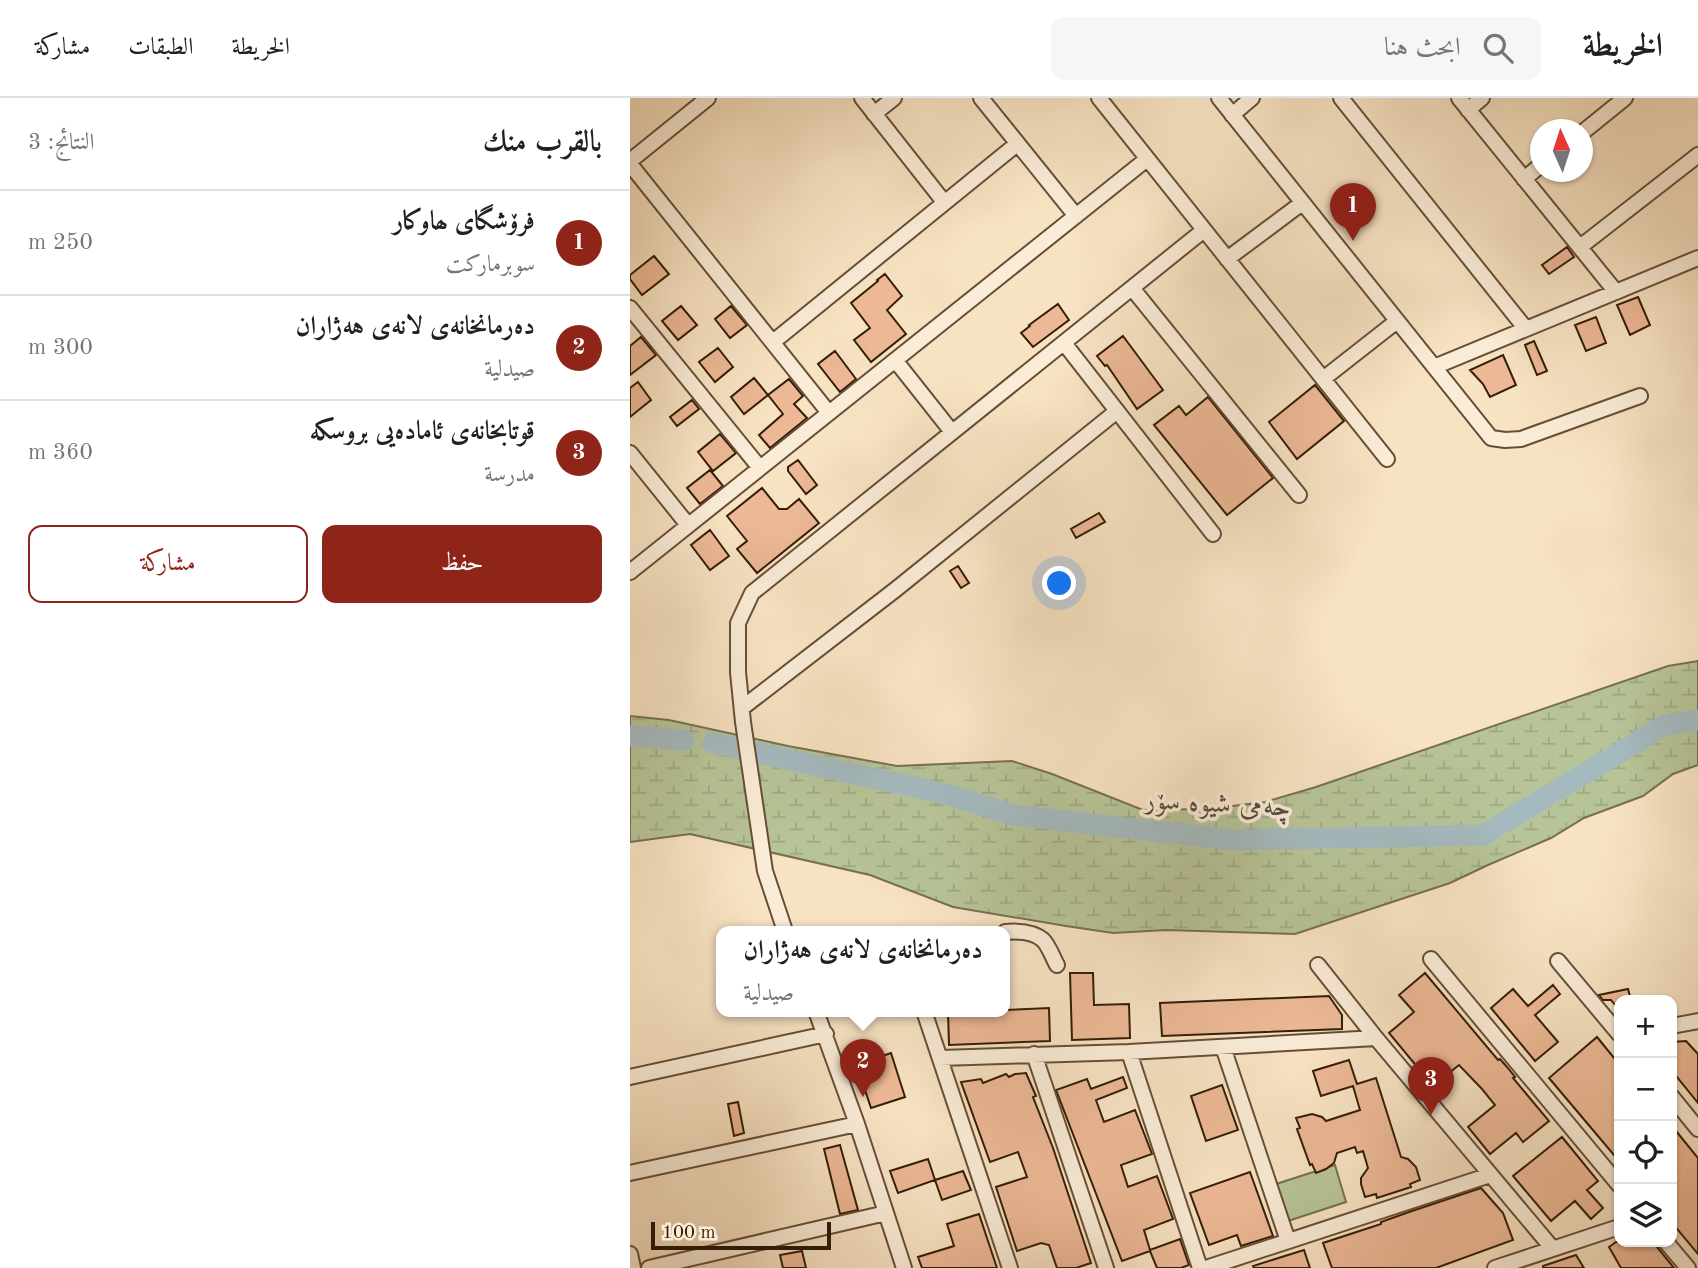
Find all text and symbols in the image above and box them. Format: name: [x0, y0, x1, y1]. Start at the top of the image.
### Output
search box: [1051, 17, 1541, 80]
icon: search: [1479, 29, 1517, 67]
text: الخريطة: [1583, 31, 1663, 64]
text: ابحث هنا: [1384, 35, 1461, 61]
text: مشاركة: [35, 36, 90, 60]
text: الطبقات: [128, 36, 194, 60]
text: الخريطة: [232, 36, 290, 60]
north arrow: [1530, 119, 1593, 182]
text: بالقرب منك: [483, 128, 602, 158]
text: النتائج: 3: [28, 131, 95, 154]
pin: 1: [1330, 183, 1376, 241]
text: فرۆشگای ھاوکار: [393, 209, 535, 235]
text: 250 m: [28, 231, 93, 254]
text: 1: [572, 231, 586, 254]
text: سوبرماركت: [446, 253, 535, 276]
text: دەرمانخانەی لانەی هەژاران: [296, 314, 535, 340]
text: 300 m: [28, 336, 93, 359]
text: 2: [572, 336, 586, 359]
text: صيدلية: [484, 358, 535, 381]
text: قوتابخانەی ئامادەیی بروسکە: [310, 419, 535, 445]
text: 360 m: [28, 441, 93, 464]
text: 3: [572, 441, 586, 464]
text: مدرسة: [484, 463, 535, 486]
button: مشاركة: [28, 525, 308, 603]
button: حفظ: [322, 525, 602, 603]
your location: [1042, 566, 1076, 600]
water label: چەمی شیوە سۆر: [1142, 787, 1292, 826]
popup: [716, 926, 1010, 1017]
text: دەرمانخانەی لانەی هەژاران: [743, 938, 983, 964]
text: صيدلية: [743, 982, 794, 1005]
map controls: [1614, 995, 1677, 1247]
button: +: [1614, 995, 1677, 1058]
pin: 2: [840, 1039, 886, 1097]
pin: 3: [1408, 1057, 1454, 1115]
button: −: [1614, 1058, 1677, 1121]
button: locate: [1614, 1121, 1677, 1184]
button: layers: [1614, 1184, 1677, 1247]
scale bar: [651, 1219, 831, 1251]
text: 100 m: [662, 1224, 715, 1243]

